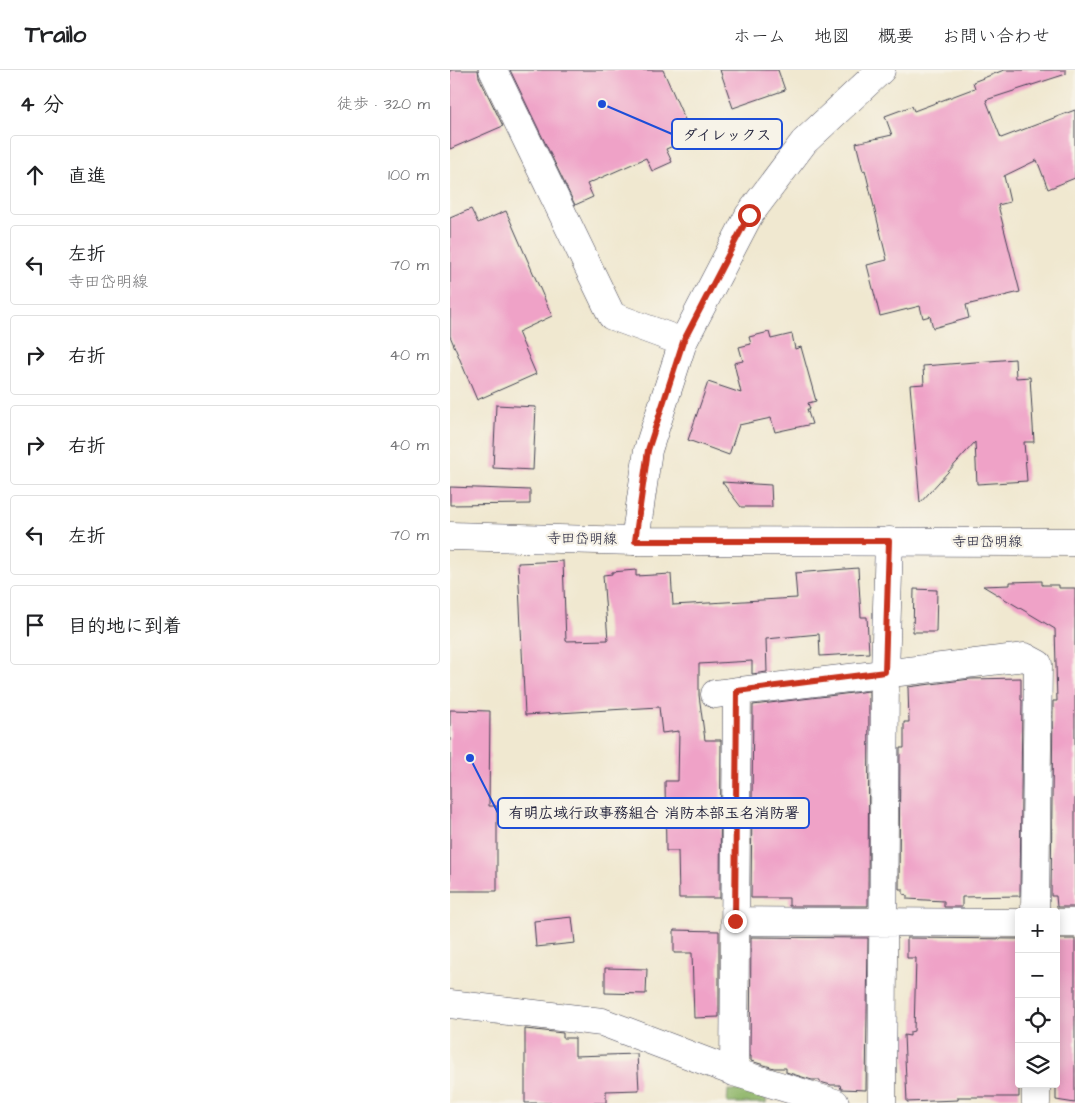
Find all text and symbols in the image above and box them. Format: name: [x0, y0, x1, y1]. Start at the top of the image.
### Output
text: Trailo: [25, 18, 86, 52]
text: ホーム: [733, 24, 786, 49]
text: 地図: [814, 24, 850, 49]
text: 概要: [878, 24, 914, 49]
text: お問い合わせ: [942, 24, 1050, 49]
text: 4 分: [20, 90, 64, 119]
text: 徒歩 · 320 m: [337, 93, 430, 115]
callout: ダイレックス: [672, 119, 782, 149]
text: ダイレックス: [683, 125, 771, 146]
icon: ahead: [21, 161, 49, 189]
text: 直進: [68, 163, 106, 190]
text: 100 m: [388, 164, 429, 186]
route start: [738, 204, 761, 227]
text: 左折: [68, 241, 106, 268]
icon: left: [21, 251, 49, 279]
text: 70 m: [390, 254, 429, 276]
text: 寺田岱明線: [68, 271, 148, 293]
icon: right: [21, 341, 49, 369]
text: 右折: [68, 343, 106, 370]
text: 40 m: [389, 344, 429, 366]
icon: right: [21, 431, 49, 459]
text: 右折: [68, 433, 106, 460]
text: 40 m: [389, 434, 429, 456]
icon: left: [21, 521, 49, 549]
text: 左折: [68, 523, 106, 550]
text: 70 m: [390, 524, 429, 546]
street label: 寺田岱明線: [547, 528, 617, 550]
street label: 寺田岱明線: [952, 532, 1022, 552]
icon: arrive: [21, 611, 49, 639]
text: 目的地に到着: [68, 613, 182, 640]
callout: 有明広域行政事務組合 消防本部玉名消防署: [498, 798, 809, 828]
text: 有明広域行政事務組合 消防本部玉名消防署: [508, 803, 800, 824]
map controls: [1015, 908, 1060, 1088]
button: +: [1015, 908, 1060, 953]
route end: [724, 910, 747, 933]
button: −: [1015, 953, 1060, 998]
button: locate: [1015, 998, 1060, 1043]
button: layers: [1015, 1043, 1060, 1088]

